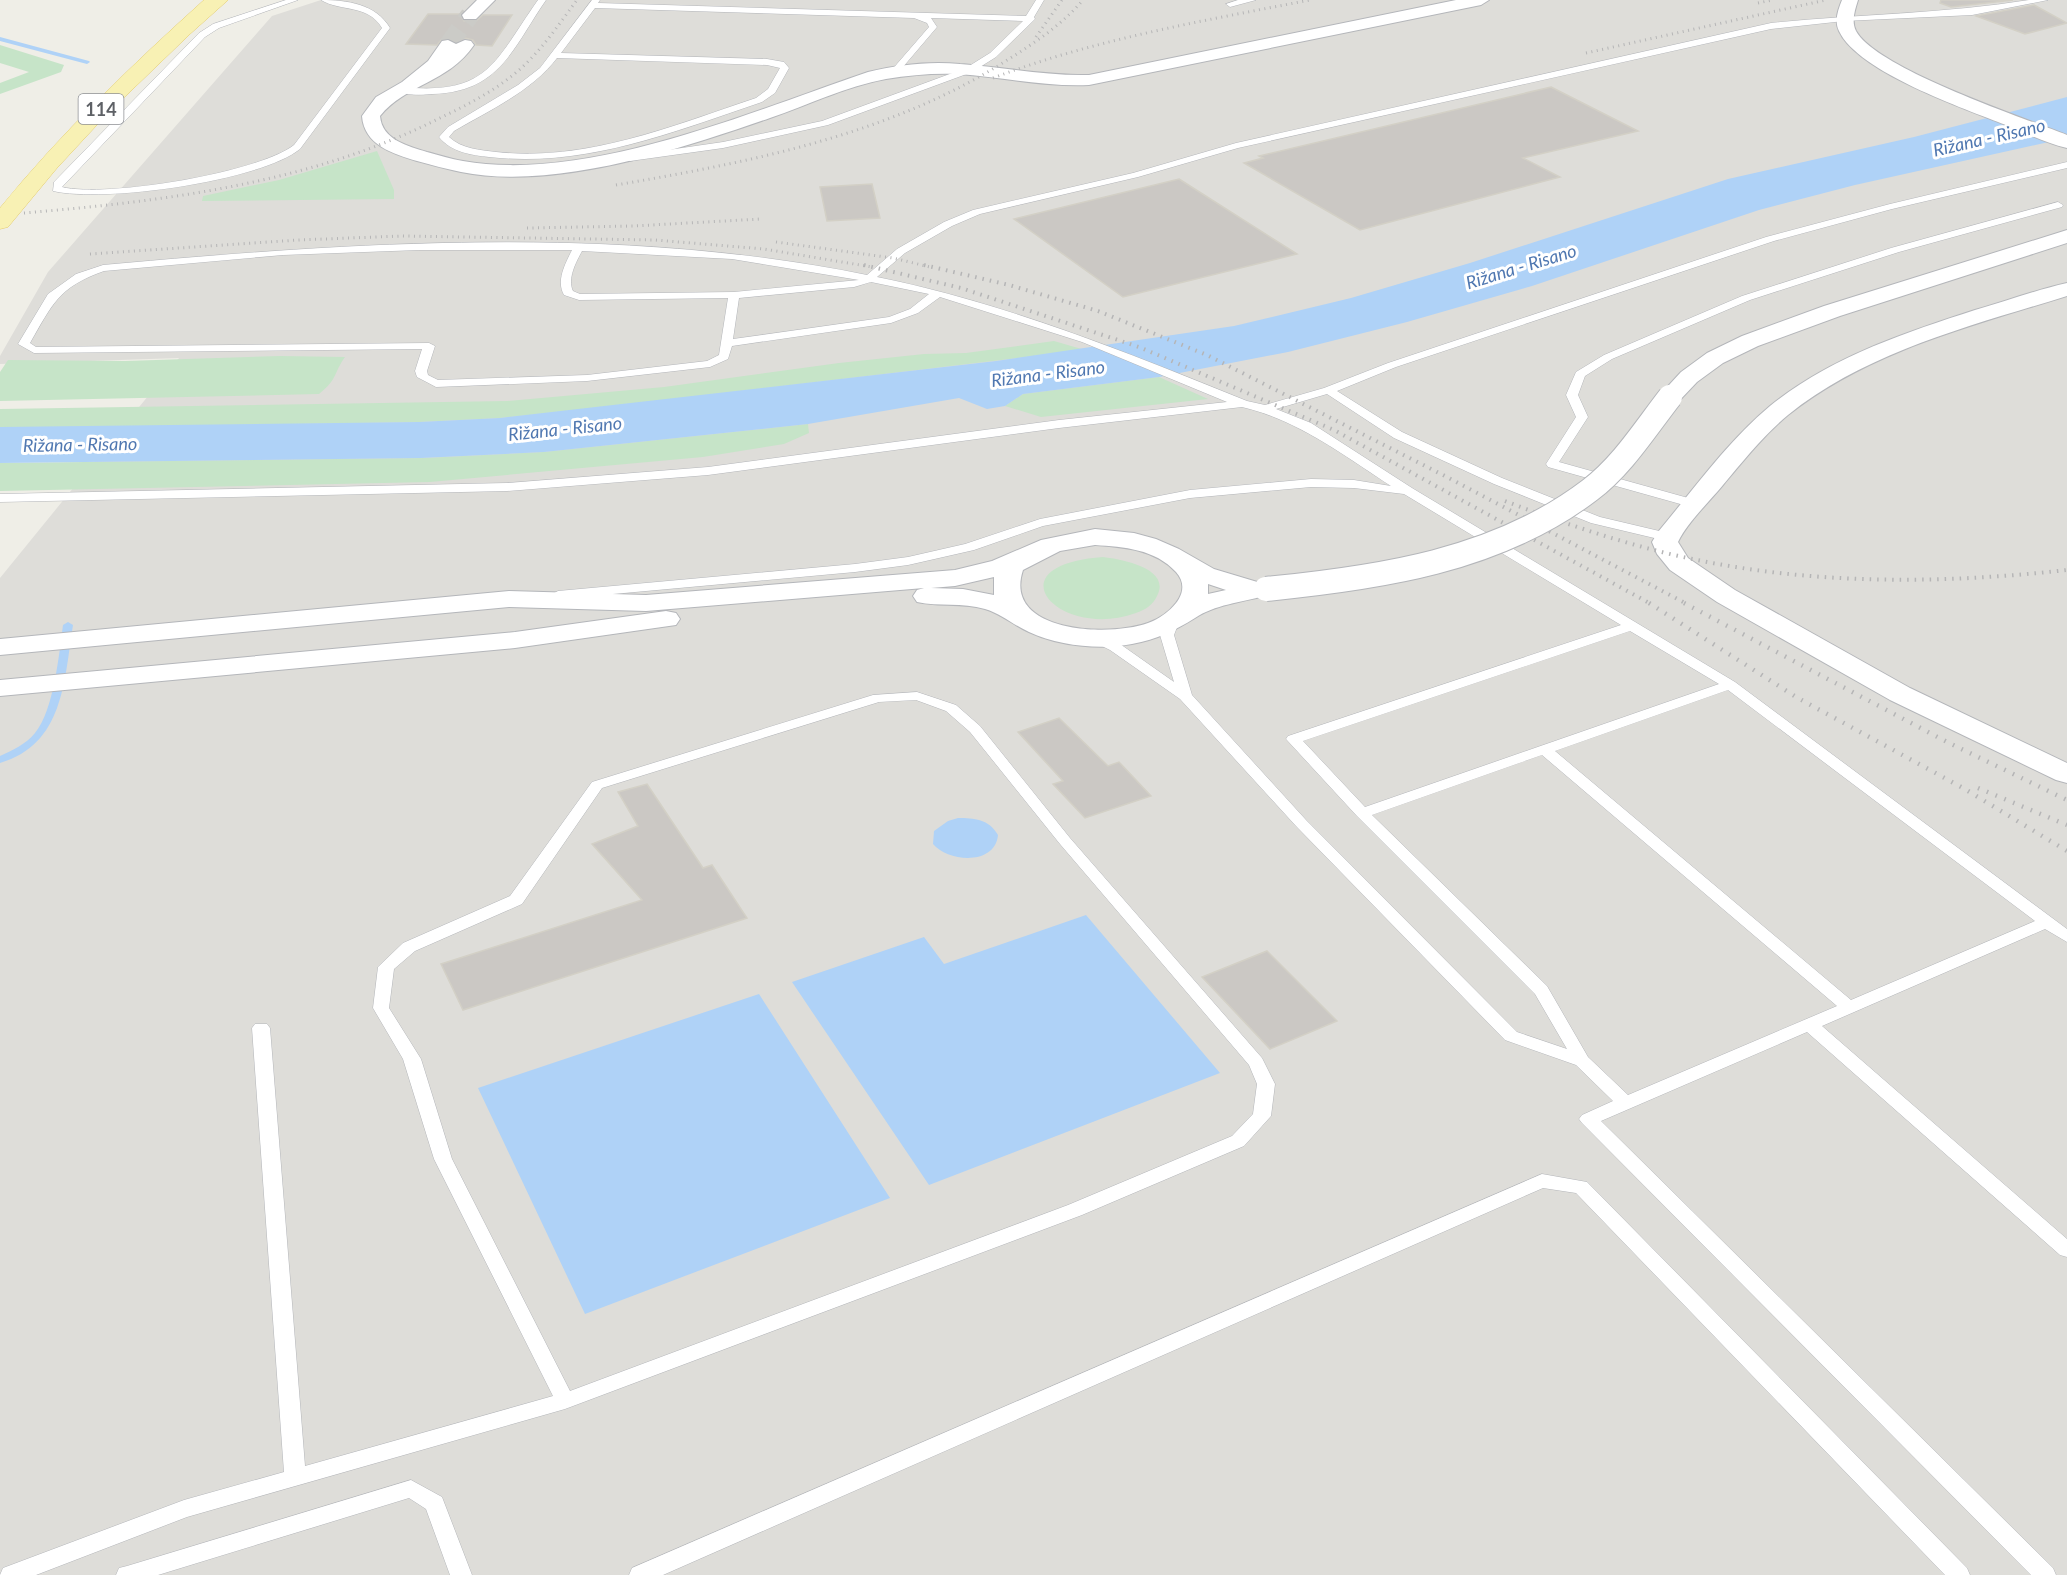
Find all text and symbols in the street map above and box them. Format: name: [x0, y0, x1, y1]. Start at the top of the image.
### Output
road number: 114: [78, 94, 124, 124]
water label: Rižana - Risano: [1931, 113, 2047, 161]
water label: Rižana - Risano: [1463, 239, 1579, 293]
water label: Rižana - Risano: [990, 355, 1106, 391]
water label: Rižana - Risano: [507, 411, 623, 445]
water label: Rižana - Risano: [23, 432, 137, 456]

